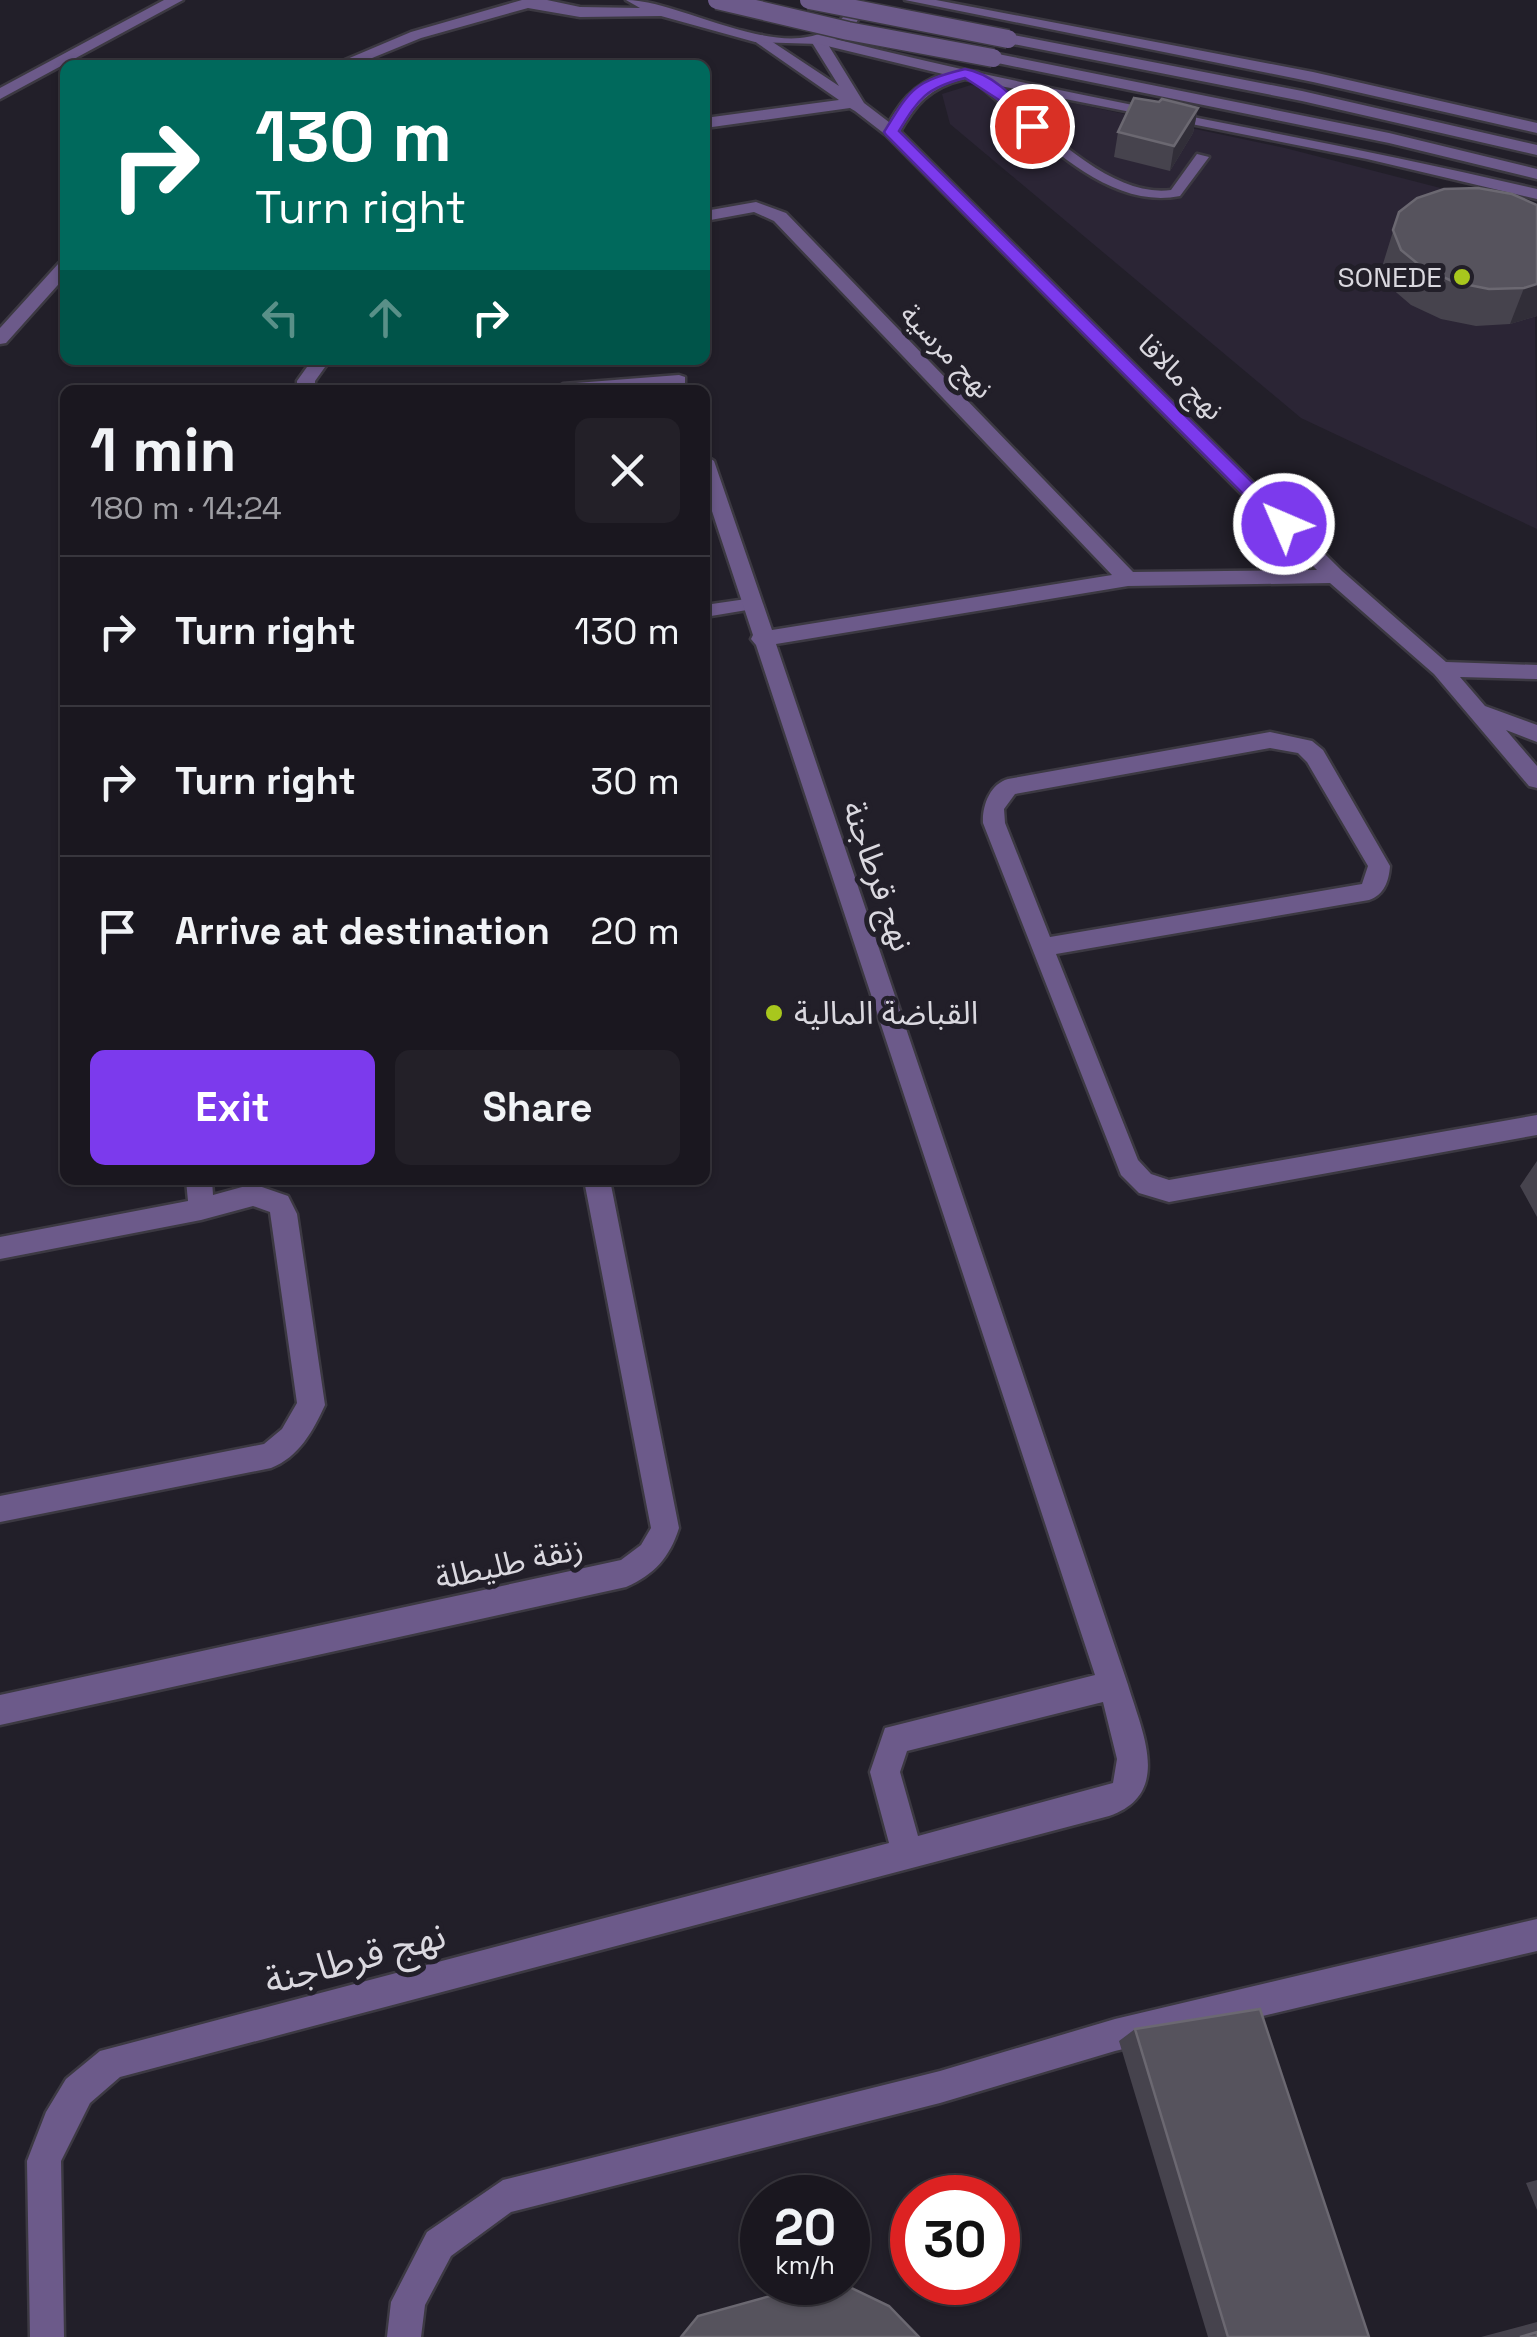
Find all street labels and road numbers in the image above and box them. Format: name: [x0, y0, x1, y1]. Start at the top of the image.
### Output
street label: نهج مرسية: [891, 296, 1001, 408]
street label: نهج مالاقا: [1128, 326, 1232, 430]
street label: نهج قرطاجنة: [830, 796, 922, 958]
street label: زنقة طليطلة: [431, 1528, 587, 1598]
street label: نهج قرطاجنة: [259, 1911, 452, 2009]

